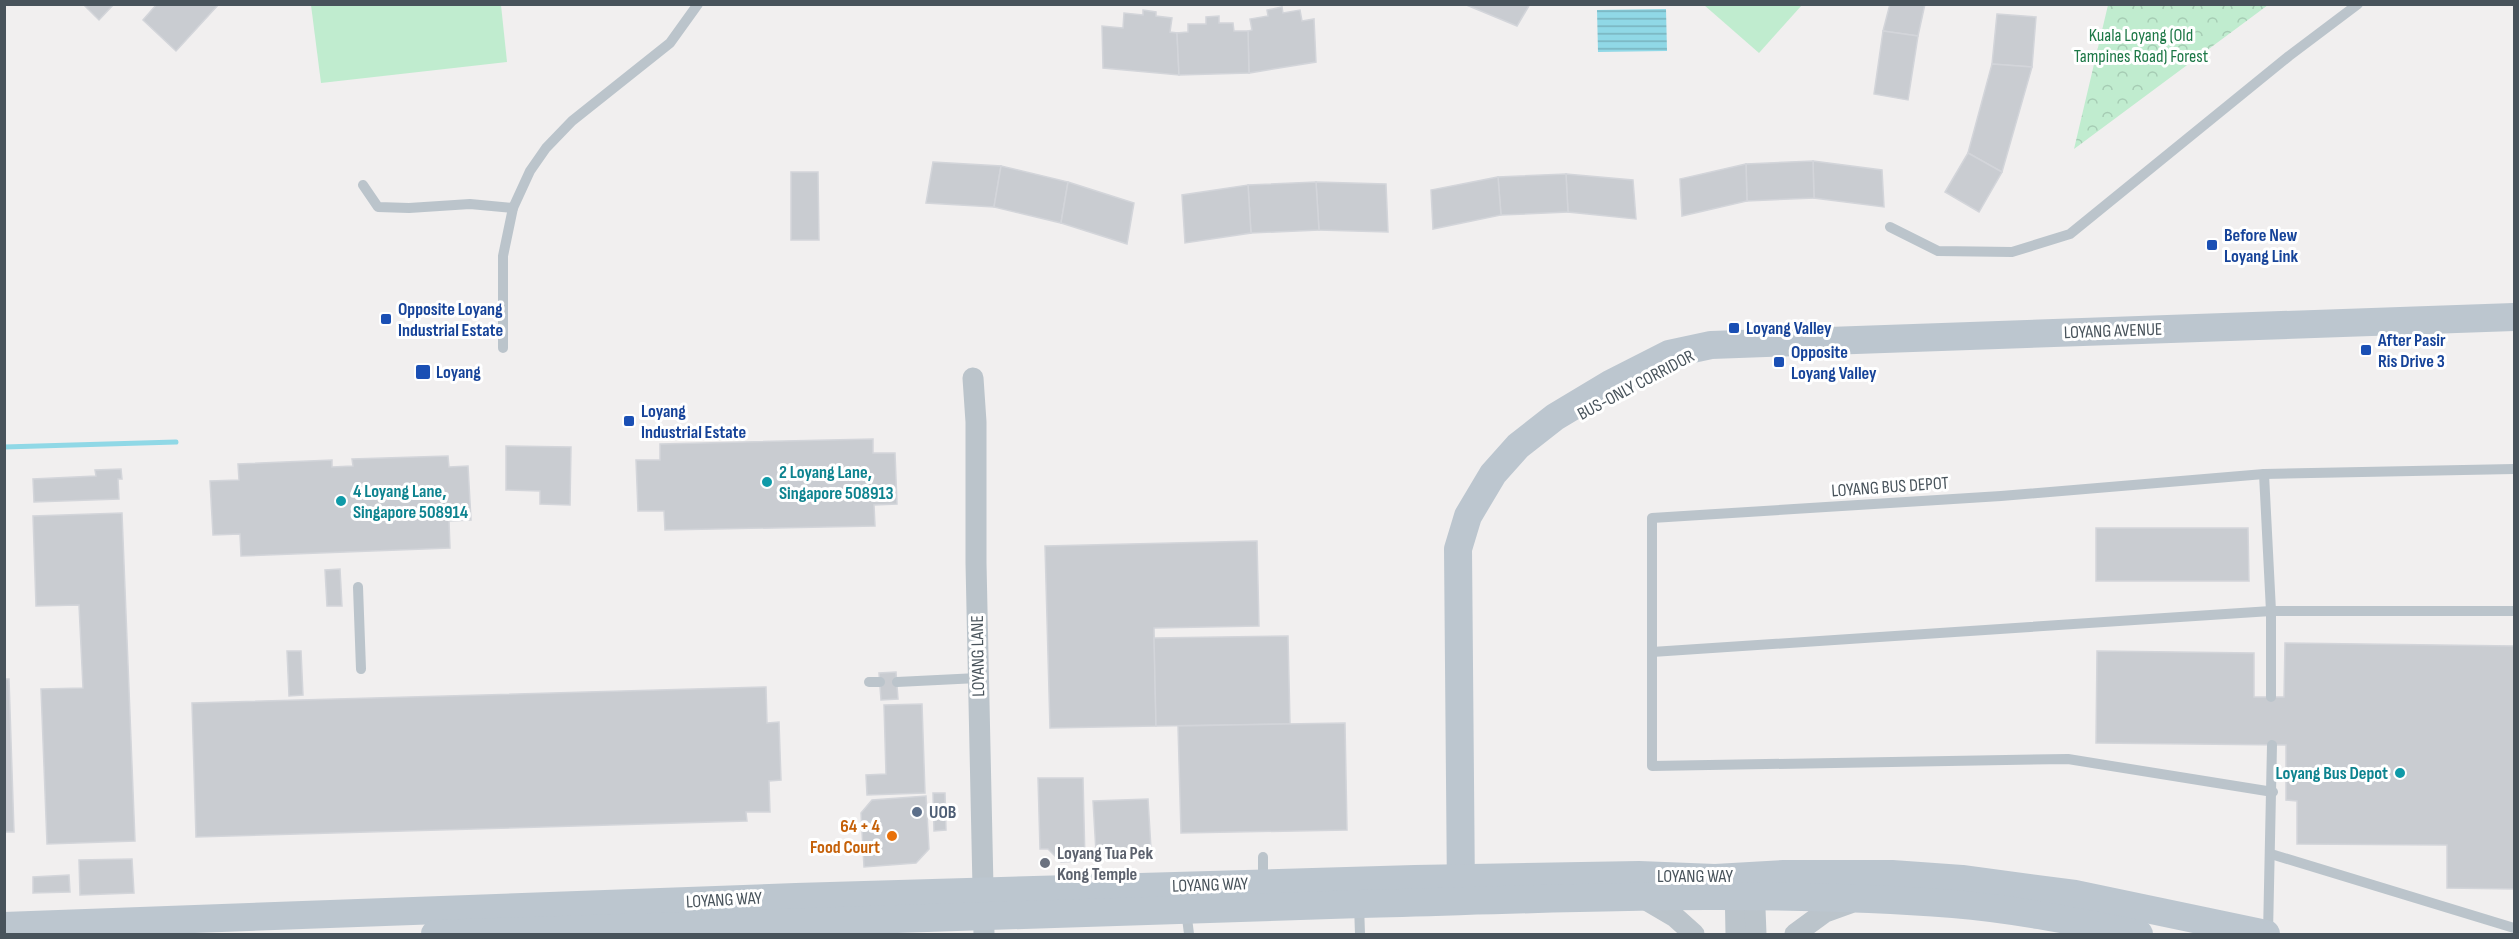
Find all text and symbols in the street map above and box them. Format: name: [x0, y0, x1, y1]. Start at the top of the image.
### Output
park label: Kuala Loyang (Old Tampines Road) Forest: [2074, 25, 2209, 67]
place label: Before New Loyang Link: [2224, 225, 2298, 267]
marker: Before New Loyang Link: [2205, 238, 2219, 252]
place label: Opposite Loyang Industrial Estate: [398, 299, 503, 341]
marker: Opposite Loyang Industrial Estate: [379, 312, 393, 326]
place label: Loyang Valley: [1746, 318, 1832, 339]
street label: LOYANG AVENUE: [2063, 319, 2163, 343]
marker: Loyang Valley: [1727, 321, 1741, 335]
place label: After Pasir Ris Drive 3: [2377, 330, 2446, 372]
place label: Opposite Loyang Valley: [1791, 342, 1877, 384]
marker: After Pasir Ris Drive 3: [2359, 343, 2373, 357]
street label: BUS-ONLY CORRIDOR: [1574, 345, 1698, 425]
marker: Opposite Loyang Valley: [1772, 355, 1786, 369]
place label: Loyang: [436, 362, 481, 383]
marker: Loyang: [414, 363, 432, 381]
place label: Loyang Industrial Estate: [641, 401, 746, 443]
marker: Loyang Industrial Estate: [622, 414, 636, 428]
place label: 2 Loyang Lane, Singapore 508913: [779, 462, 894, 504]
street label: LOYANG BUS DEPOT: [1831, 472, 1949, 502]
marker: 2 Loyang Lane, Singapore 508913: [760, 475, 774, 489]
place label: 4 Loyang Lane, Singapore 508914: [353, 481, 469, 523]
marker: 4 Loyang Lane, Singapore 508914: [334, 494, 348, 508]
street label: LOYANG LANE: [967, 615, 989, 697]
place label: Loyang Bus Depot: [2276, 763, 2388, 784]
marker: Loyang Bus Depot: [2393, 766, 2407, 780]
place label: UOB: [929, 802, 957, 823]
marker: UOB: [910, 805, 924, 819]
place label: 64 + 4 Food Court: [810, 816, 881, 858]
marker: 64 + 4 Food Court: [885, 829, 899, 843]
place label: Loyang Tua Pek Kong Temple: [1057, 843, 1153, 885]
marker: Loyang Tua Pek Kong Temple: [1038, 856, 1052, 870]
street label: LOYANG WAY: [1657, 866, 1734, 887]
street label: LOYANG WAY: [1172, 873, 1249, 897]
street label: LOYANG WAY: [685, 887, 763, 912]

